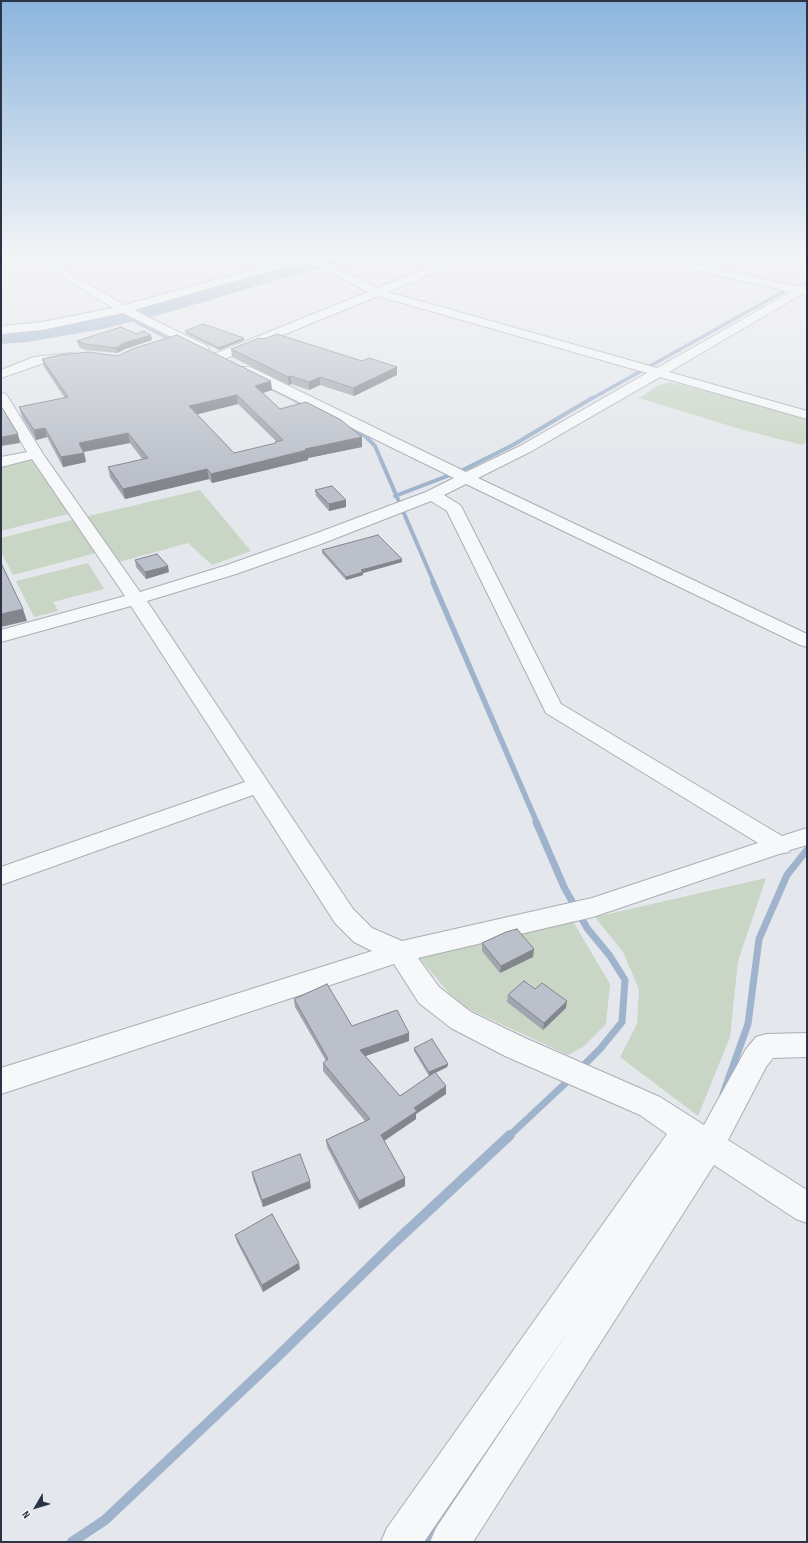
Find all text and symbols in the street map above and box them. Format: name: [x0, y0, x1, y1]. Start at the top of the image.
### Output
north arrow: [16, 1487, 56, 1527]
text: N: [19, 1508, 33, 1521]

